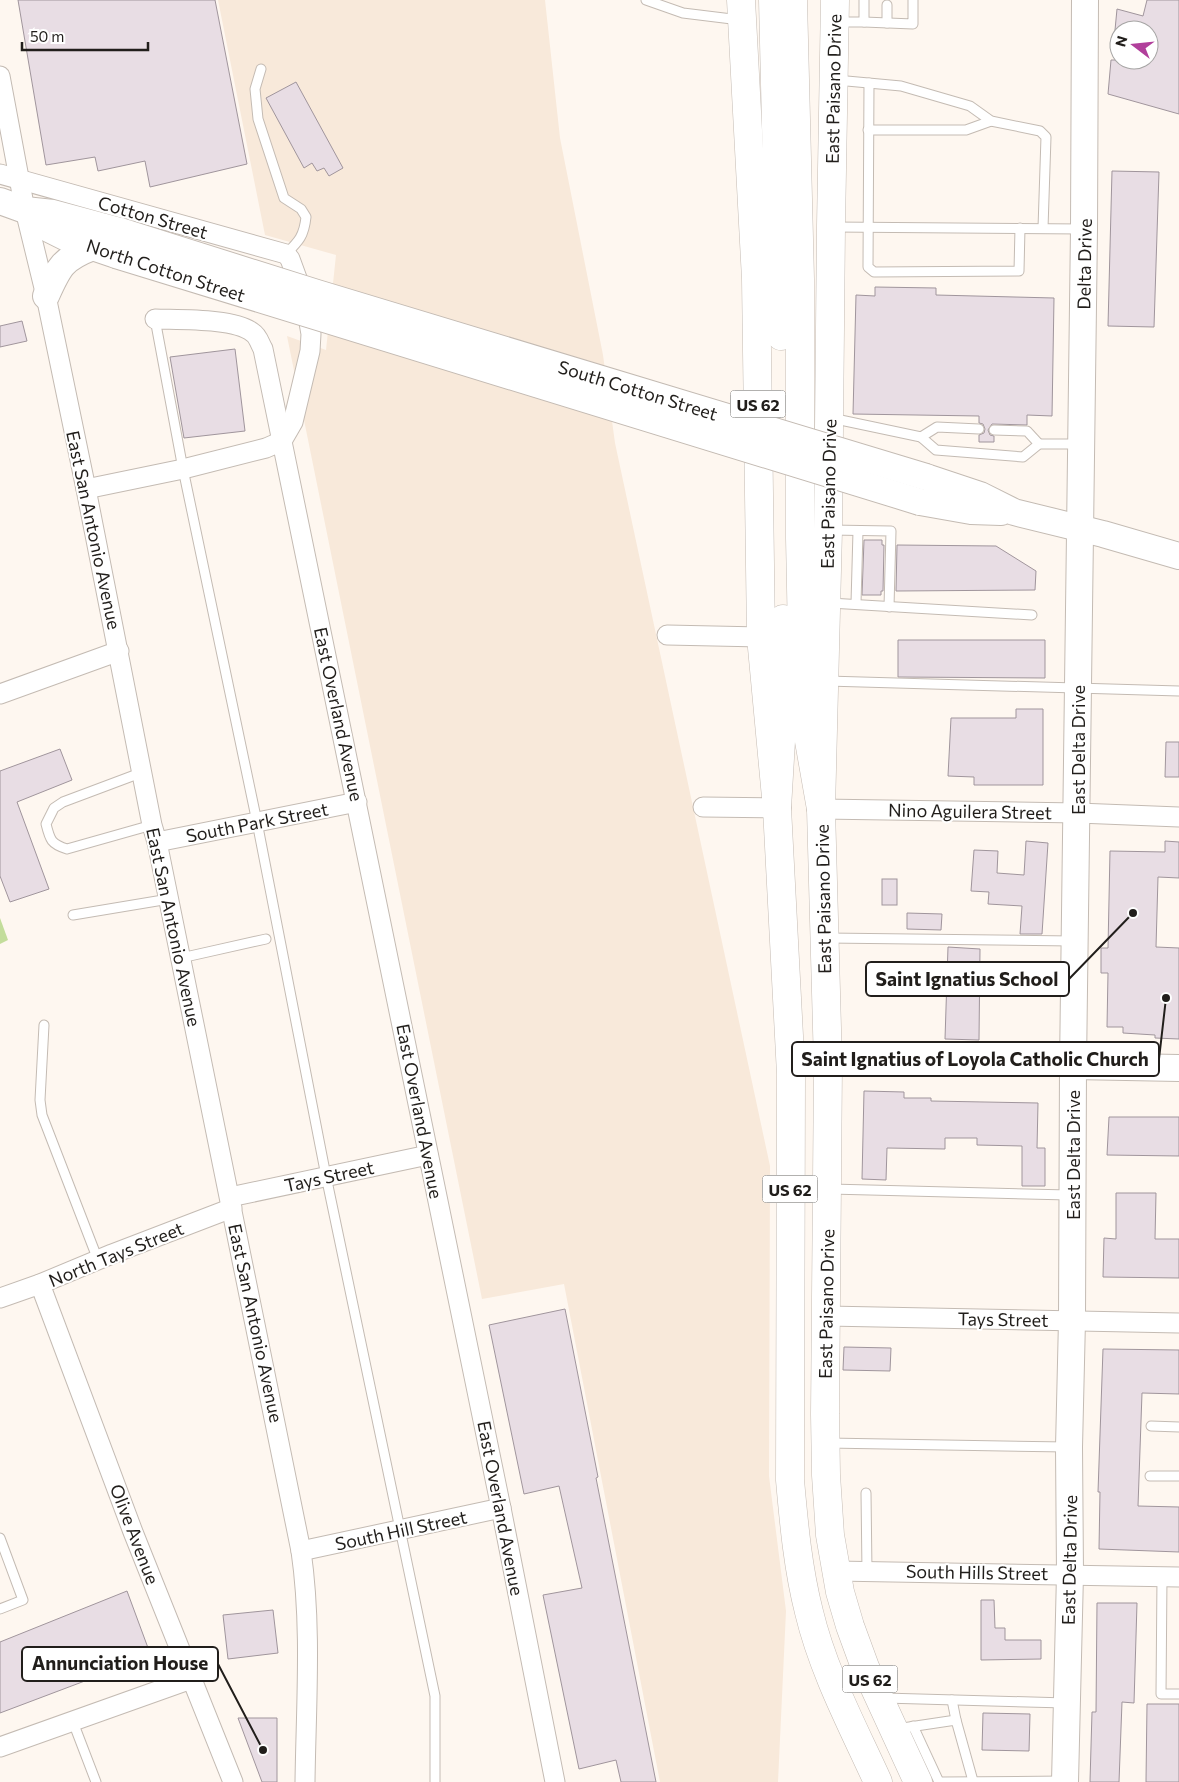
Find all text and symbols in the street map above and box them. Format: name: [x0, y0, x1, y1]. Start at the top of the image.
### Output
street label: East Paisano Drive: [821, 14, 845, 164]
scale bar: [22, 20, 149, 52]
north arrow: [1109, 20, 1159, 70]
text: 50 m: [30, 27, 64, 45]
text: N: [1111, 34, 1131, 49]
street label: Cotton Street: [96, 191, 210, 243]
street label: Delta Drive: [1072, 218, 1096, 310]
street label: North Cotton Street: [84, 234, 248, 306]
street label: South Cotton Street: [556, 355, 720, 425]
road number: US 62: [730, 390, 786, 418]
street label: East Paisano Drive: [816, 419, 840, 569]
street label: East San Antonio Avenue: [62, 429, 126, 631]
street label: East Overland Avenue: [310, 625, 368, 803]
street label: East Delta Drive: [1067, 685, 1089, 815]
street label: South Park Street: [184, 797, 330, 847]
street label: Nino Aguilera Street: [888, 799, 1052, 823]
street label: East Paisano Drive: [811, 824, 835, 974]
street label: East San Antonio Avenue: [142, 826, 206, 1028]
callout: Saint Ignatius School: [866, 962, 1069, 996]
text: Saint Ignatius School: [876, 967, 1058, 990]
street label: East Overland Avenue: [392, 1022, 448, 1200]
callout: Saint Ignatius of Loyola Catholic Church: [792, 1042, 1159, 1076]
text: Saint Ignatius of Loyola Catholic Church: [801, 1047, 1149, 1070]
street label: East Delta Drive: [1062, 1090, 1084, 1220]
street label: Tays Street: [282, 1156, 376, 1196]
road number: US 62: [762, 1176, 818, 1202]
street label: North Tays Street: [45, 1217, 187, 1291]
street label: East San Antonio Avenue: [224, 1222, 288, 1424]
street label: East Paisano Drive: [814, 1229, 838, 1379]
street label: Tays Street: [957, 1307, 1049, 1331]
street label: East Overland Avenue: [473, 1419, 529, 1597]
street label: Olive Avenue: [106, 1481, 164, 1587]
street label: East Delta Drive: [1057, 1495, 1081, 1625]
street label: South Hill Street: [333, 1505, 469, 1555]
street label: South Hills Street: [906, 1560, 1048, 1584]
callout: Annunciation House: [22, 1647, 218, 1681]
text: Annunciation House: [32, 1651, 208, 1674]
road number: US 62: [842, 1666, 898, 1692]

